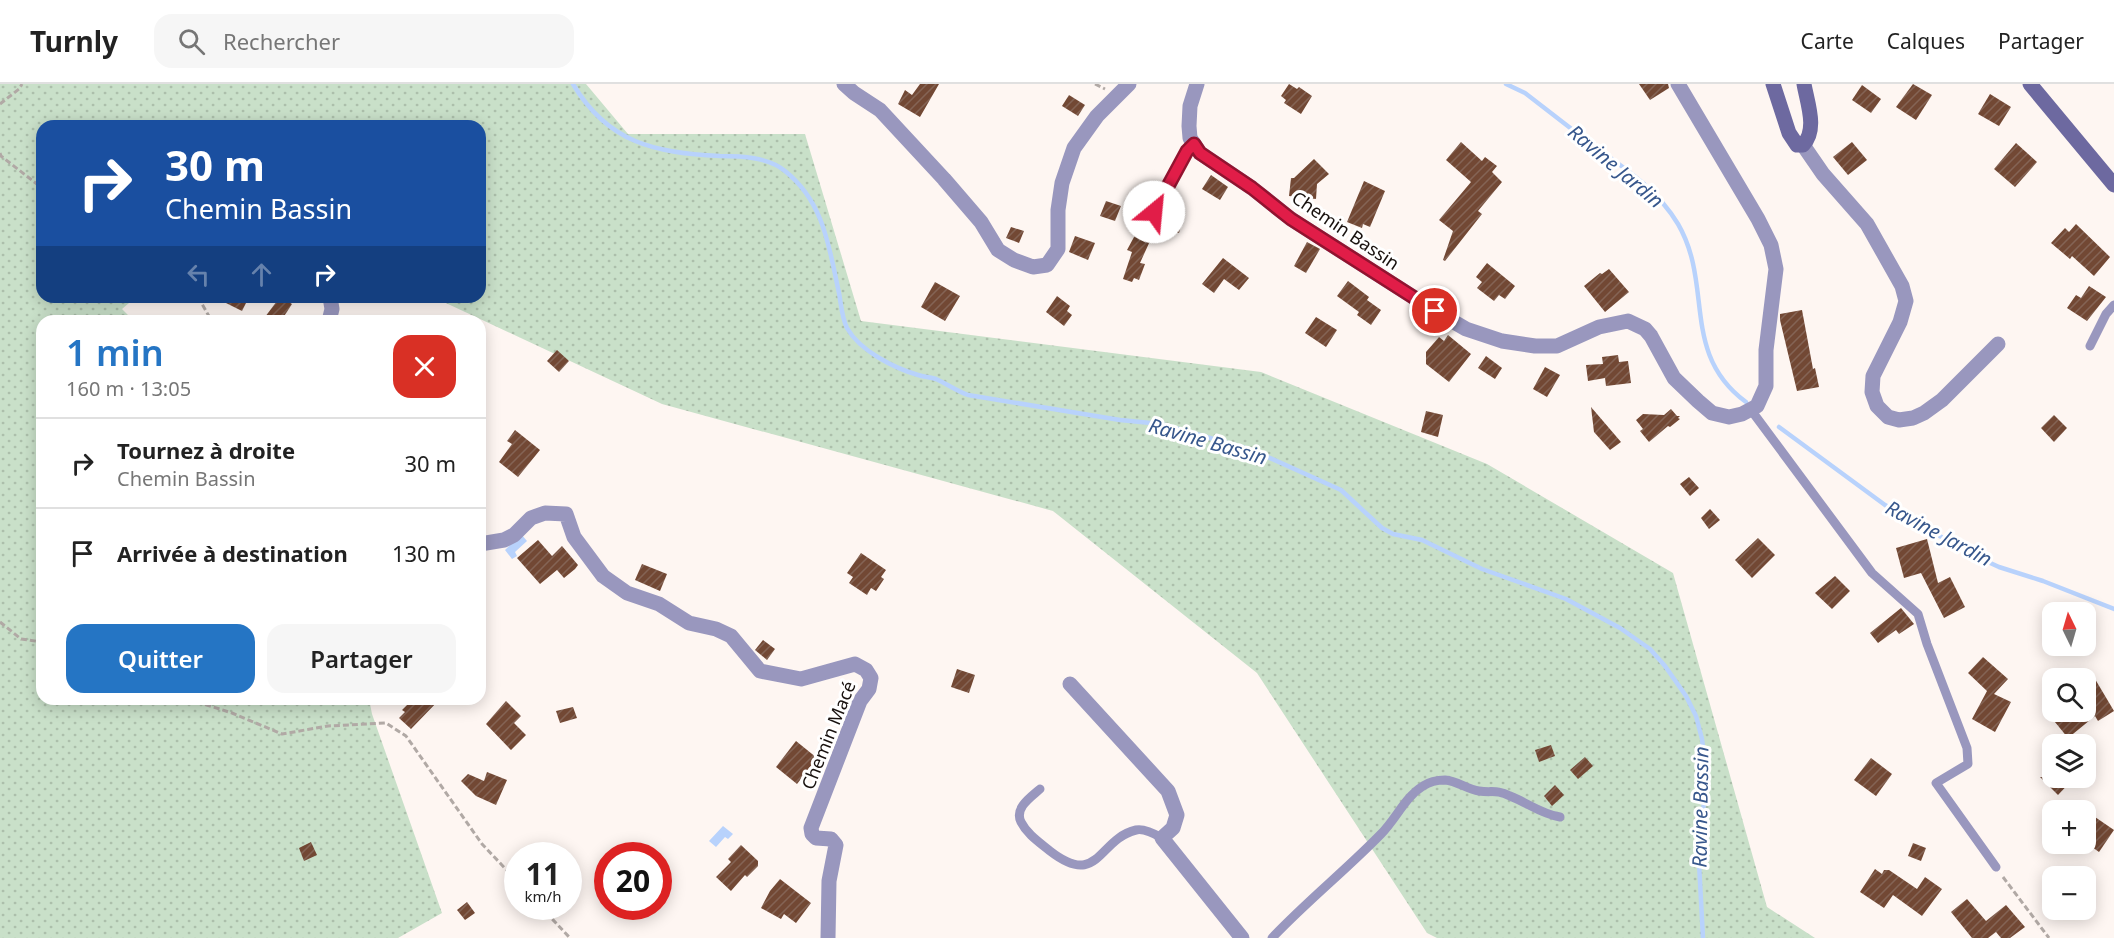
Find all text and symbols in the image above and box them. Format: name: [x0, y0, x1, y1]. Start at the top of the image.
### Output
search box: [154, 14, 574, 68]
text: Turnly: [30, 22, 118, 60]
icon: search: [175, 25, 208, 58]
text: Rechercher: [223, 26, 340, 56]
text: Carte: [1801, 27, 1854, 55]
text: Calques: [1887, 27, 1965, 55]
text: Partager: [1998, 27, 2084, 55]
water label: Ravine Jardin: [1563, 118, 1669, 214]
text: 30 m: [165, 136, 265, 193]
icon: right: [66, 144, 144, 222]
position arrow: [1122, 180, 1186, 244]
street label: Chemin Bassin: [1288, 185, 1404, 275]
text: Chemin Bassin: [165, 190, 352, 227]
icon: left: [182, 258, 215, 291]
icon: ahead: [245, 258, 278, 291]
icon: right: [308, 258, 341, 291]
pin: [1409, 285, 1460, 336]
icon: arrive: [1418, 294, 1451, 327]
text: 1 min: [66, 328, 164, 377]
button: close: [393, 335, 456, 398]
text: 160 m · 13:05: [66, 375, 191, 402]
water label: Ravine Bassin: [1146, 411, 1270, 471]
text: Tournez à droite: [117, 435, 295, 465]
icon: right: [66, 447, 99, 480]
text: 30 m: [405, 448, 456, 478]
text: Chemin Bassin: [117, 465, 256, 492]
water label: Ravine Jardin: [1881, 494, 1997, 572]
icon: arrive: [66, 537, 99, 570]
text: Arrivée à destination: [117, 538, 348, 568]
text: 130 m: [392, 538, 456, 568]
north arrow: [2042, 602, 2096, 656]
map controls: [2042, 602, 2096, 920]
button: Quitter: [66, 624, 255, 693]
button: Partager: [267, 624, 456, 693]
button: search: [2042, 668, 2096, 722]
street label: Chemin Macé: [795, 677, 861, 793]
button: layers: [2042, 734, 2096, 788]
water label: Ravine Bassin: [1685, 746, 1715, 868]
button: +: [2042, 800, 2096, 854]
speed limit sign: 20: [594, 842, 672, 920]
text: 11: [526, 853, 560, 894]
button: −: [2042, 866, 2096, 920]
text: km/h: [525, 886, 561, 906]

